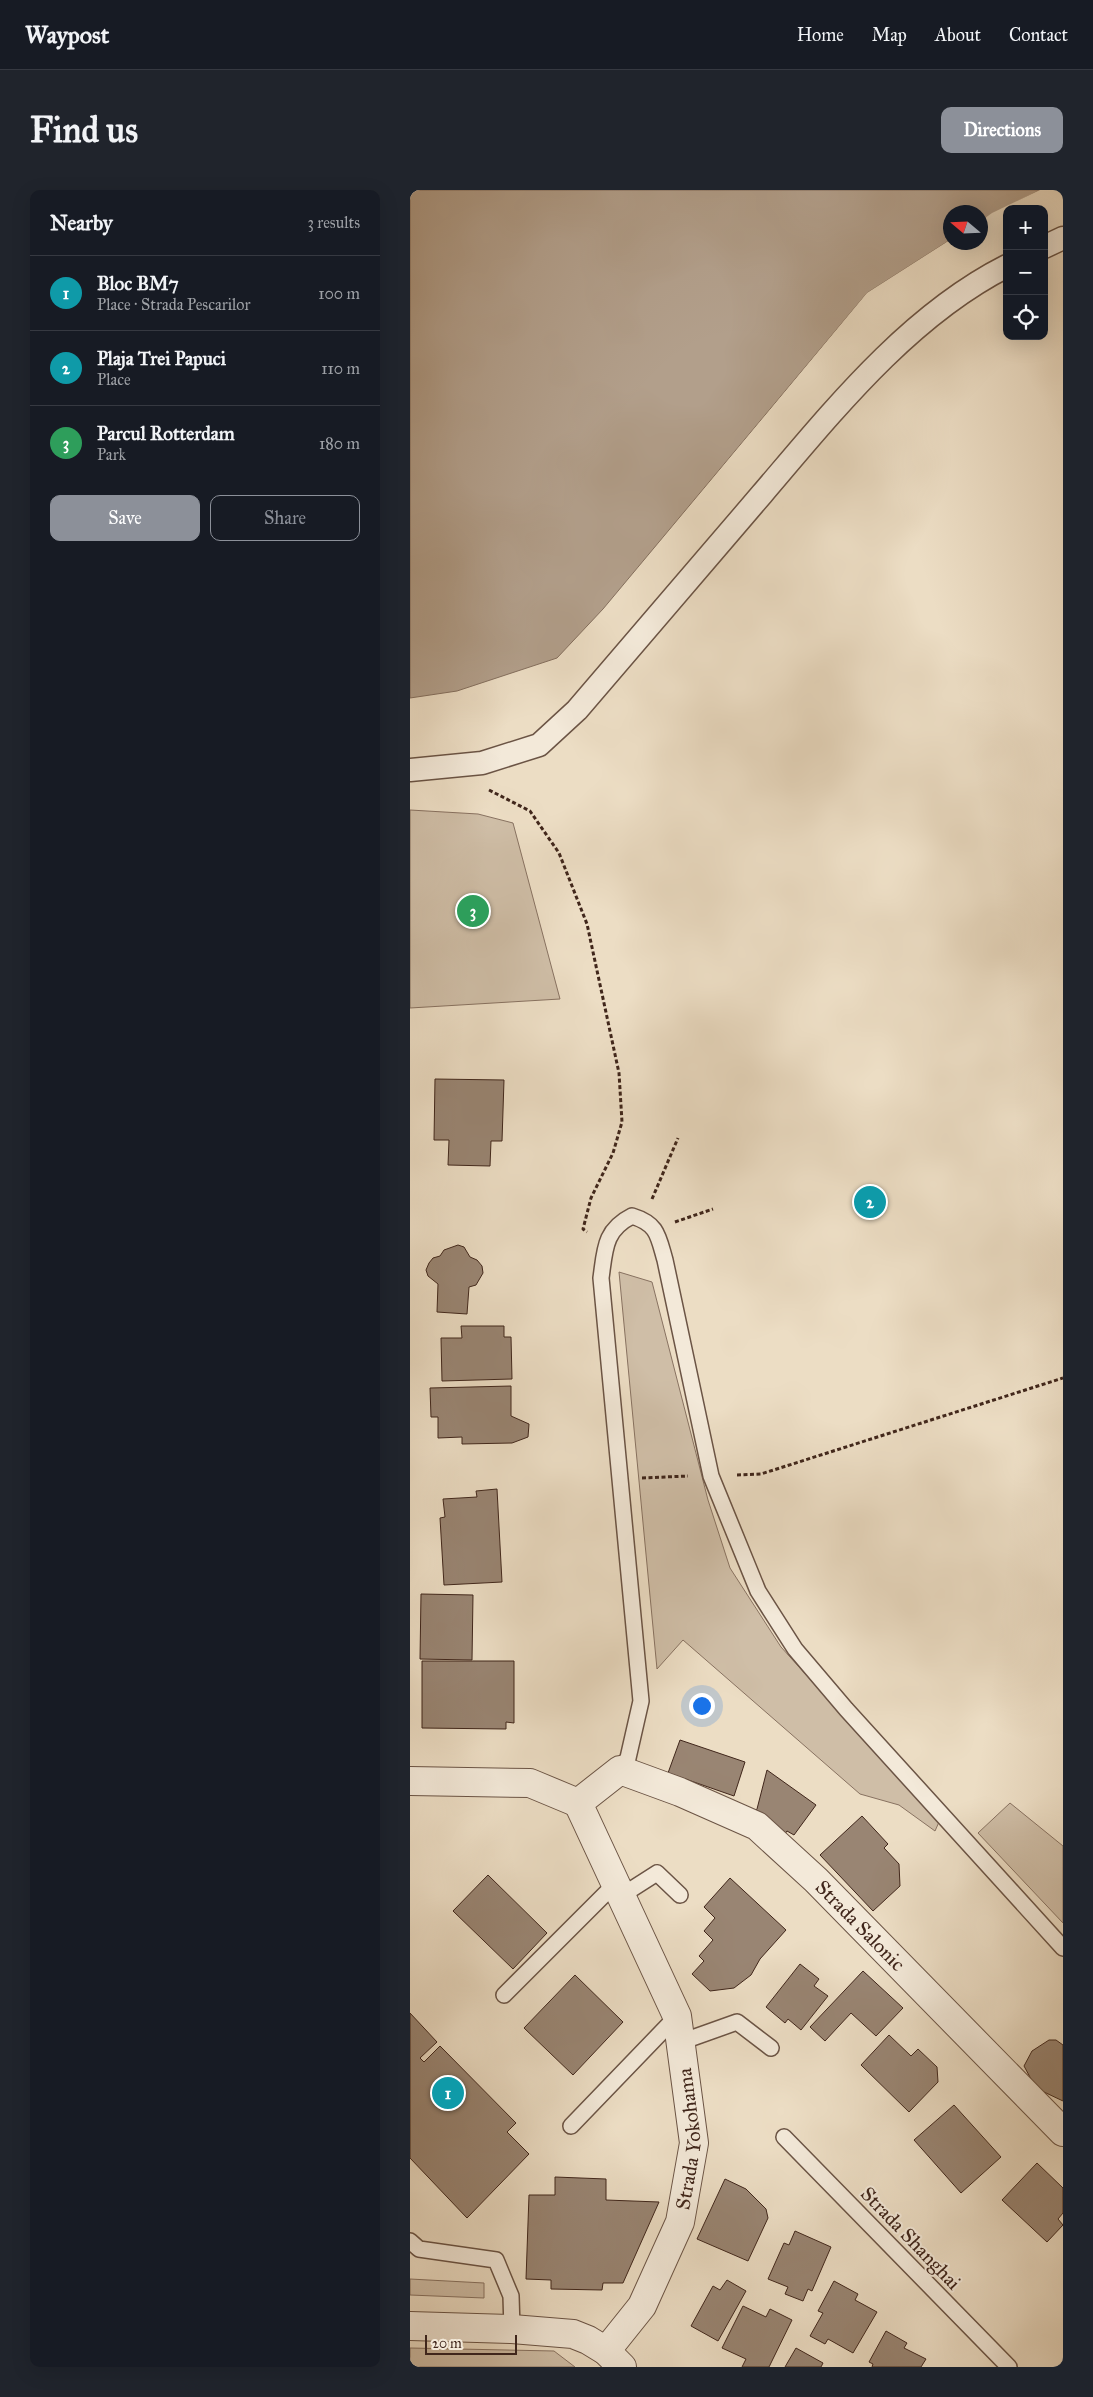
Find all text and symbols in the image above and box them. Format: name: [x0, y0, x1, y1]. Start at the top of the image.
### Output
text: Waypost: [25, 20, 109, 50]
text: Home: [797, 24, 844, 46]
text: Map: [872, 24, 907, 46]
text: About: [935, 24, 981, 46]
text: Contact: [1009, 24, 1068, 46]
button: Directions: [941, 107, 1063, 153]
text: Find us: [30, 109, 138, 152]
north arrow: [943, 205, 988, 250]
map controls: [1003, 205, 1048, 340]
button: +: [1003, 205, 1048, 250]
text: Nearby: [50, 210, 113, 236]
text: 3 results: [307, 213, 360, 232]
button: −: [1003, 250, 1048, 295]
text: Bloc BM7: [97, 272, 179, 295]
text: 1: [63, 284, 69, 303]
text: 100 m: [318, 284, 360, 303]
text: Place · Strada Pescarilor: [97, 295, 250, 314]
button: locate: [1003, 295, 1048, 340]
text: Plaja Trei Papuci: [97, 347, 226, 370]
text: 2: [62, 359, 70, 378]
text: 110 m: [321, 359, 360, 378]
text: Place: [97, 370, 131, 389]
text: Parcul Rotterdam: [97, 422, 235, 445]
text: 3: [63, 434, 69, 453]
text: 180 m: [319, 434, 360, 453]
text: Park: [97, 445, 126, 464]
button: Save: [50, 495, 200, 541]
button: Share: [210, 495, 360, 541]
pin: 3: [457, 892, 489, 930]
pin: 2: [854, 1183, 886, 1221]
your location: [689, 1693, 715, 1719]
street label: Strada Salonic: [811, 1875, 910, 1976]
street label: Strada Yokohama: [670, 2066, 706, 2212]
pin: 1: [432, 2074, 464, 2112]
street label: Strada Shanghai: [855, 2182, 966, 2295]
scale bar: [425, 2332, 518, 2355]
text: 20 m: [432, 2335, 462, 2352]

